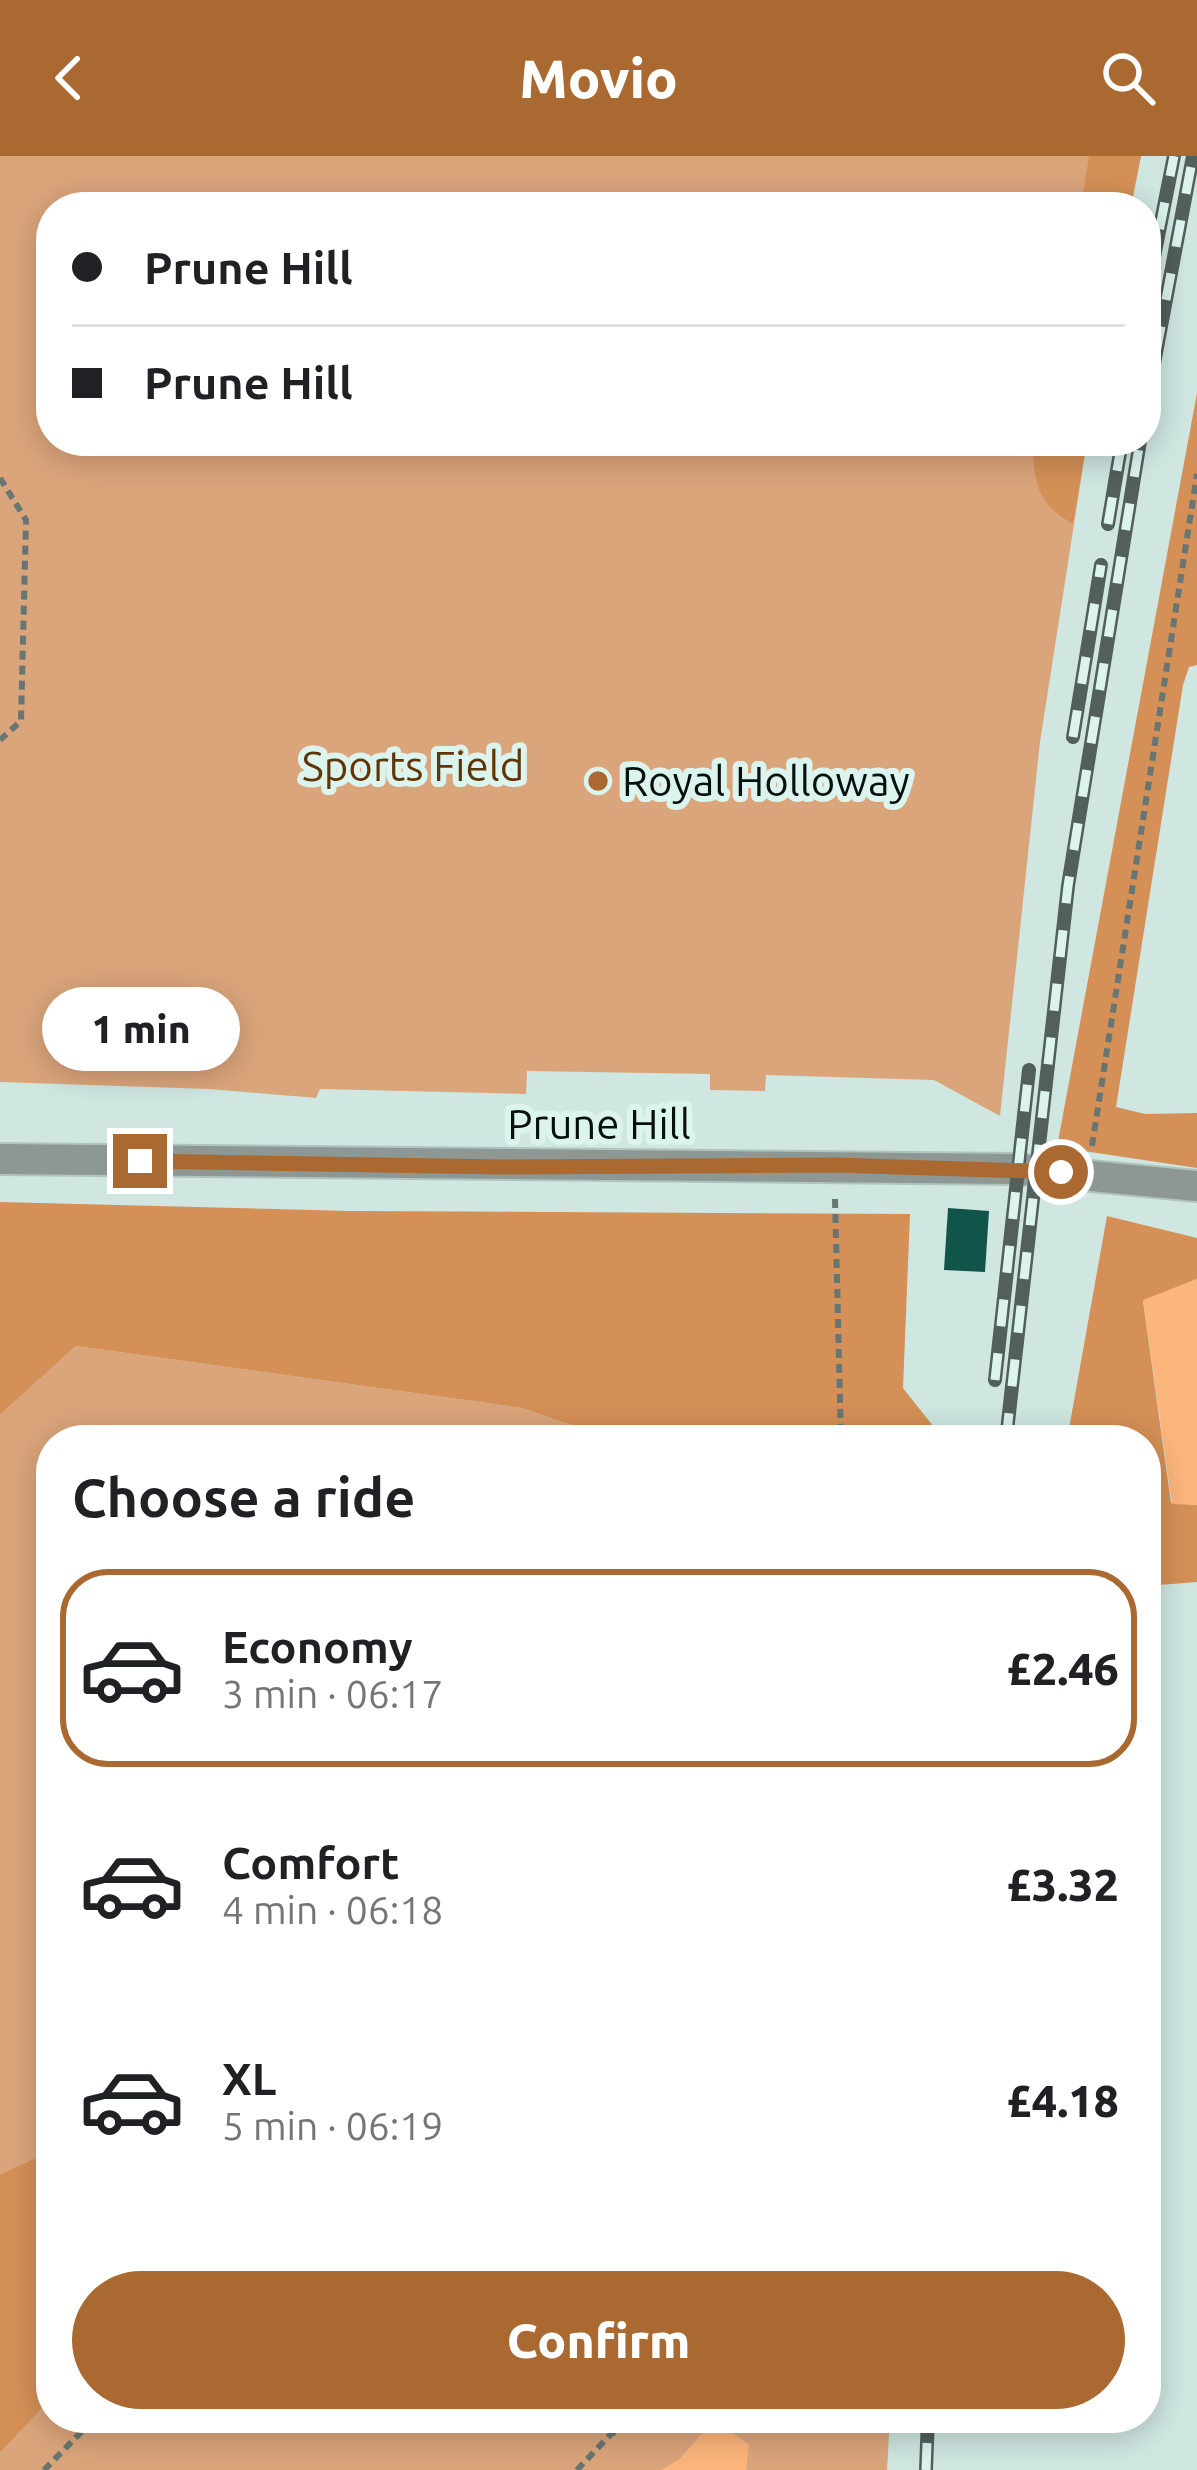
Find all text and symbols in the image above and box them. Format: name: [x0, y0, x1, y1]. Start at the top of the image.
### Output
icon: back: [36, 45, 102, 111]
icon: search: [1095, 45, 1161, 111]
text: Movio: [519, 48, 678, 108]
text: Prune Hill: [144, 242, 353, 293]
text: Prune Hill: [144, 357, 353, 408]
park label: Sports Field: [302, 742, 524, 789]
place label: Royal Holloway: [622, 757, 910, 804]
marker: Royal Holloway: [585, 768, 611, 794]
callout: 1 min: [41, 987, 239, 1071]
text: 1 min: [91, 1007, 191, 1050]
street label: Prune Hill: [507, 1100, 691, 1147]
route end: [113, 1134, 167, 1188]
route start: [1034, 1145, 1088, 1199]
text: Choose a ride: [72, 1467, 415, 1527]
icon: car: [78, 1614, 186, 1722]
text: Economy: [222, 1621, 413, 1672]
text: £2.46: [1006, 1643, 1119, 1694]
text: 3 min · 06:17: [222, 1672, 443, 1715]
icon: car: [78, 1830, 186, 1938]
text: Comfort: [222, 1837, 399, 1888]
text: £3.32: [1006, 1859, 1119, 1910]
text: 4 min · 06:18: [222, 1888, 443, 1931]
icon: car: [78, 2046, 186, 2154]
text: XL: [222, 2053, 276, 2104]
text: £4.18: [1006, 2075, 1119, 2126]
text: 5 min · 06:19: [222, 2104, 443, 2147]
button: Confirm: [72, 2271, 1125, 2409]

